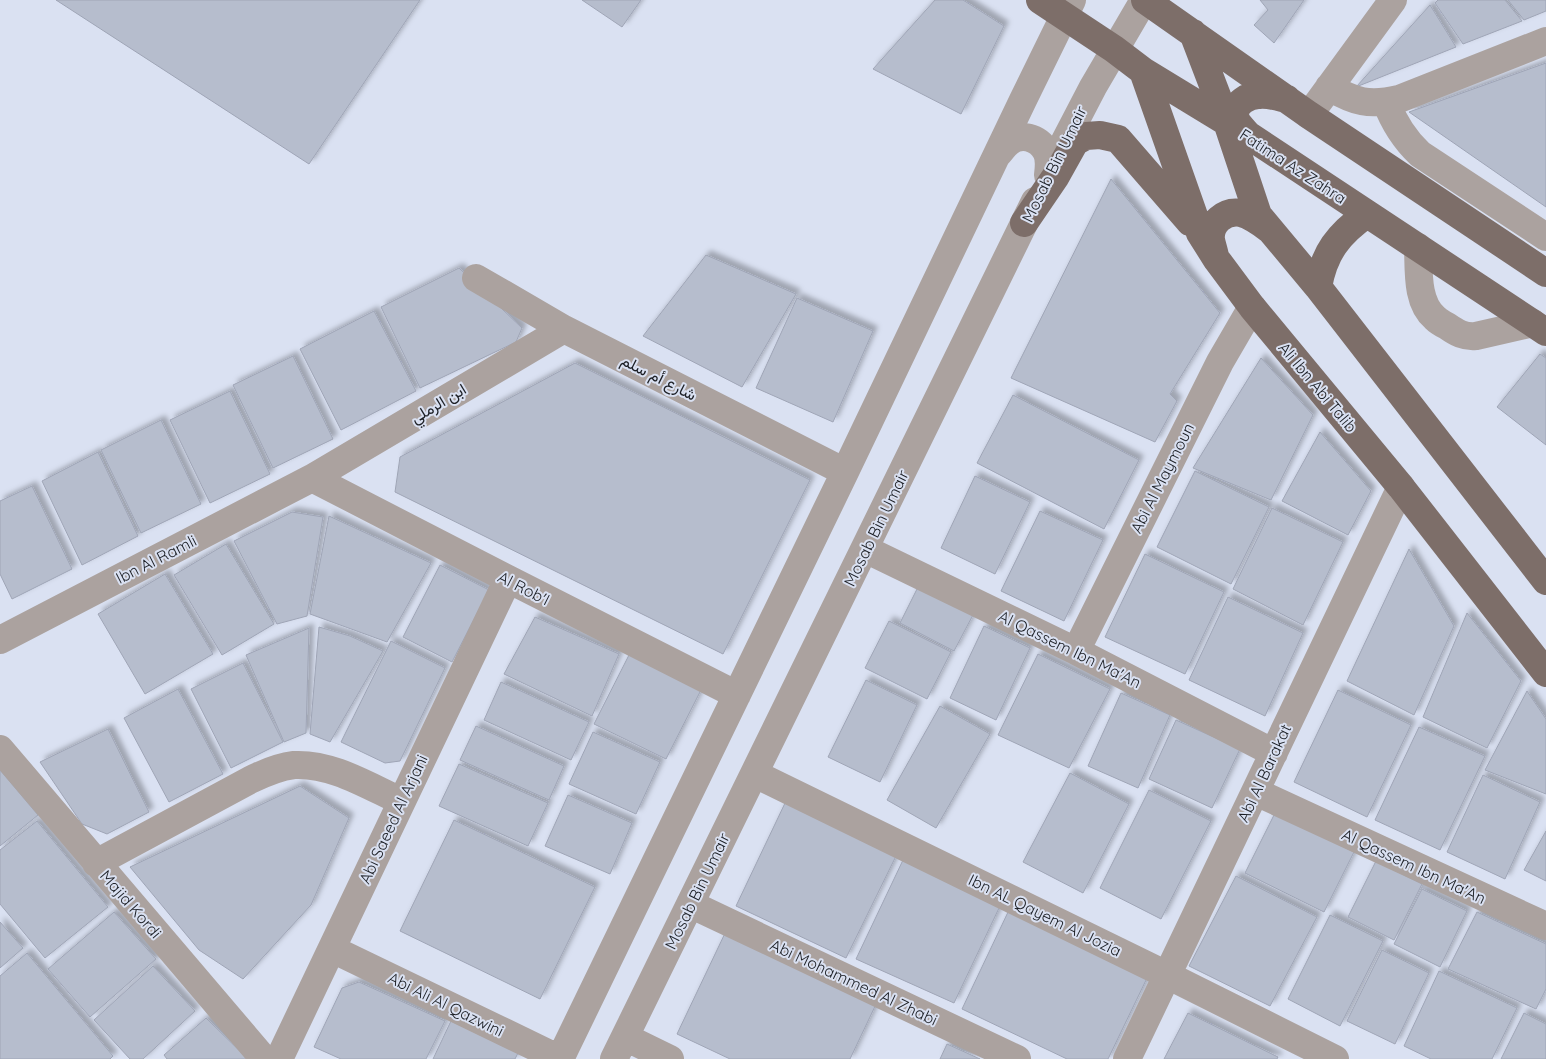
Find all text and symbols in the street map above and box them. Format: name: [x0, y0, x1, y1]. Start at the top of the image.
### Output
street label: Mosab Bin Umair: [1017, 103, 1091, 225]
street label: Fatima Az Zahra: [1236, 124, 1350, 208]
street label: Ali Ibn Abi Talib: [1274, 338, 1362, 436]
street label: شارع أم سلم: [617, 349, 700, 406]
street label: ابن الرملي: [406, 379, 472, 431]
street label: Abi Al Maymoun: [1126, 420, 1198, 536]
street label: Mosab Bin Umair: [839, 467, 913, 589]
street label: Ibn Al Ramli: [112, 530, 200, 588]
street label: Al Rob'I: [495, 566, 553, 610]
street label: Al Qassem Ibn Ma'An: [995, 606, 1145, 692]
street label: Abi Al Barakat: [1233, 721, 1295, 825]
street label: Abi Saeed Al Arjani: [354, 751, 432, 887]
street label: Al Qassem Ibn Ma'An: [1339, 824, 1489, 908]
street label: Mosab Bin Umair: [660, 830, 734, 952]
street label: Majid Kordi: [96, 866, 166, 942]
street label: Ibn AL Qayem Al Jozia: [965, 869, 1125, 961]
street label: Abi Mohammed Al Zhabi: [767, 934, 941, 1030]
street label: Abi Ali Al Qazwini: [385, 967, 507, 1041]

